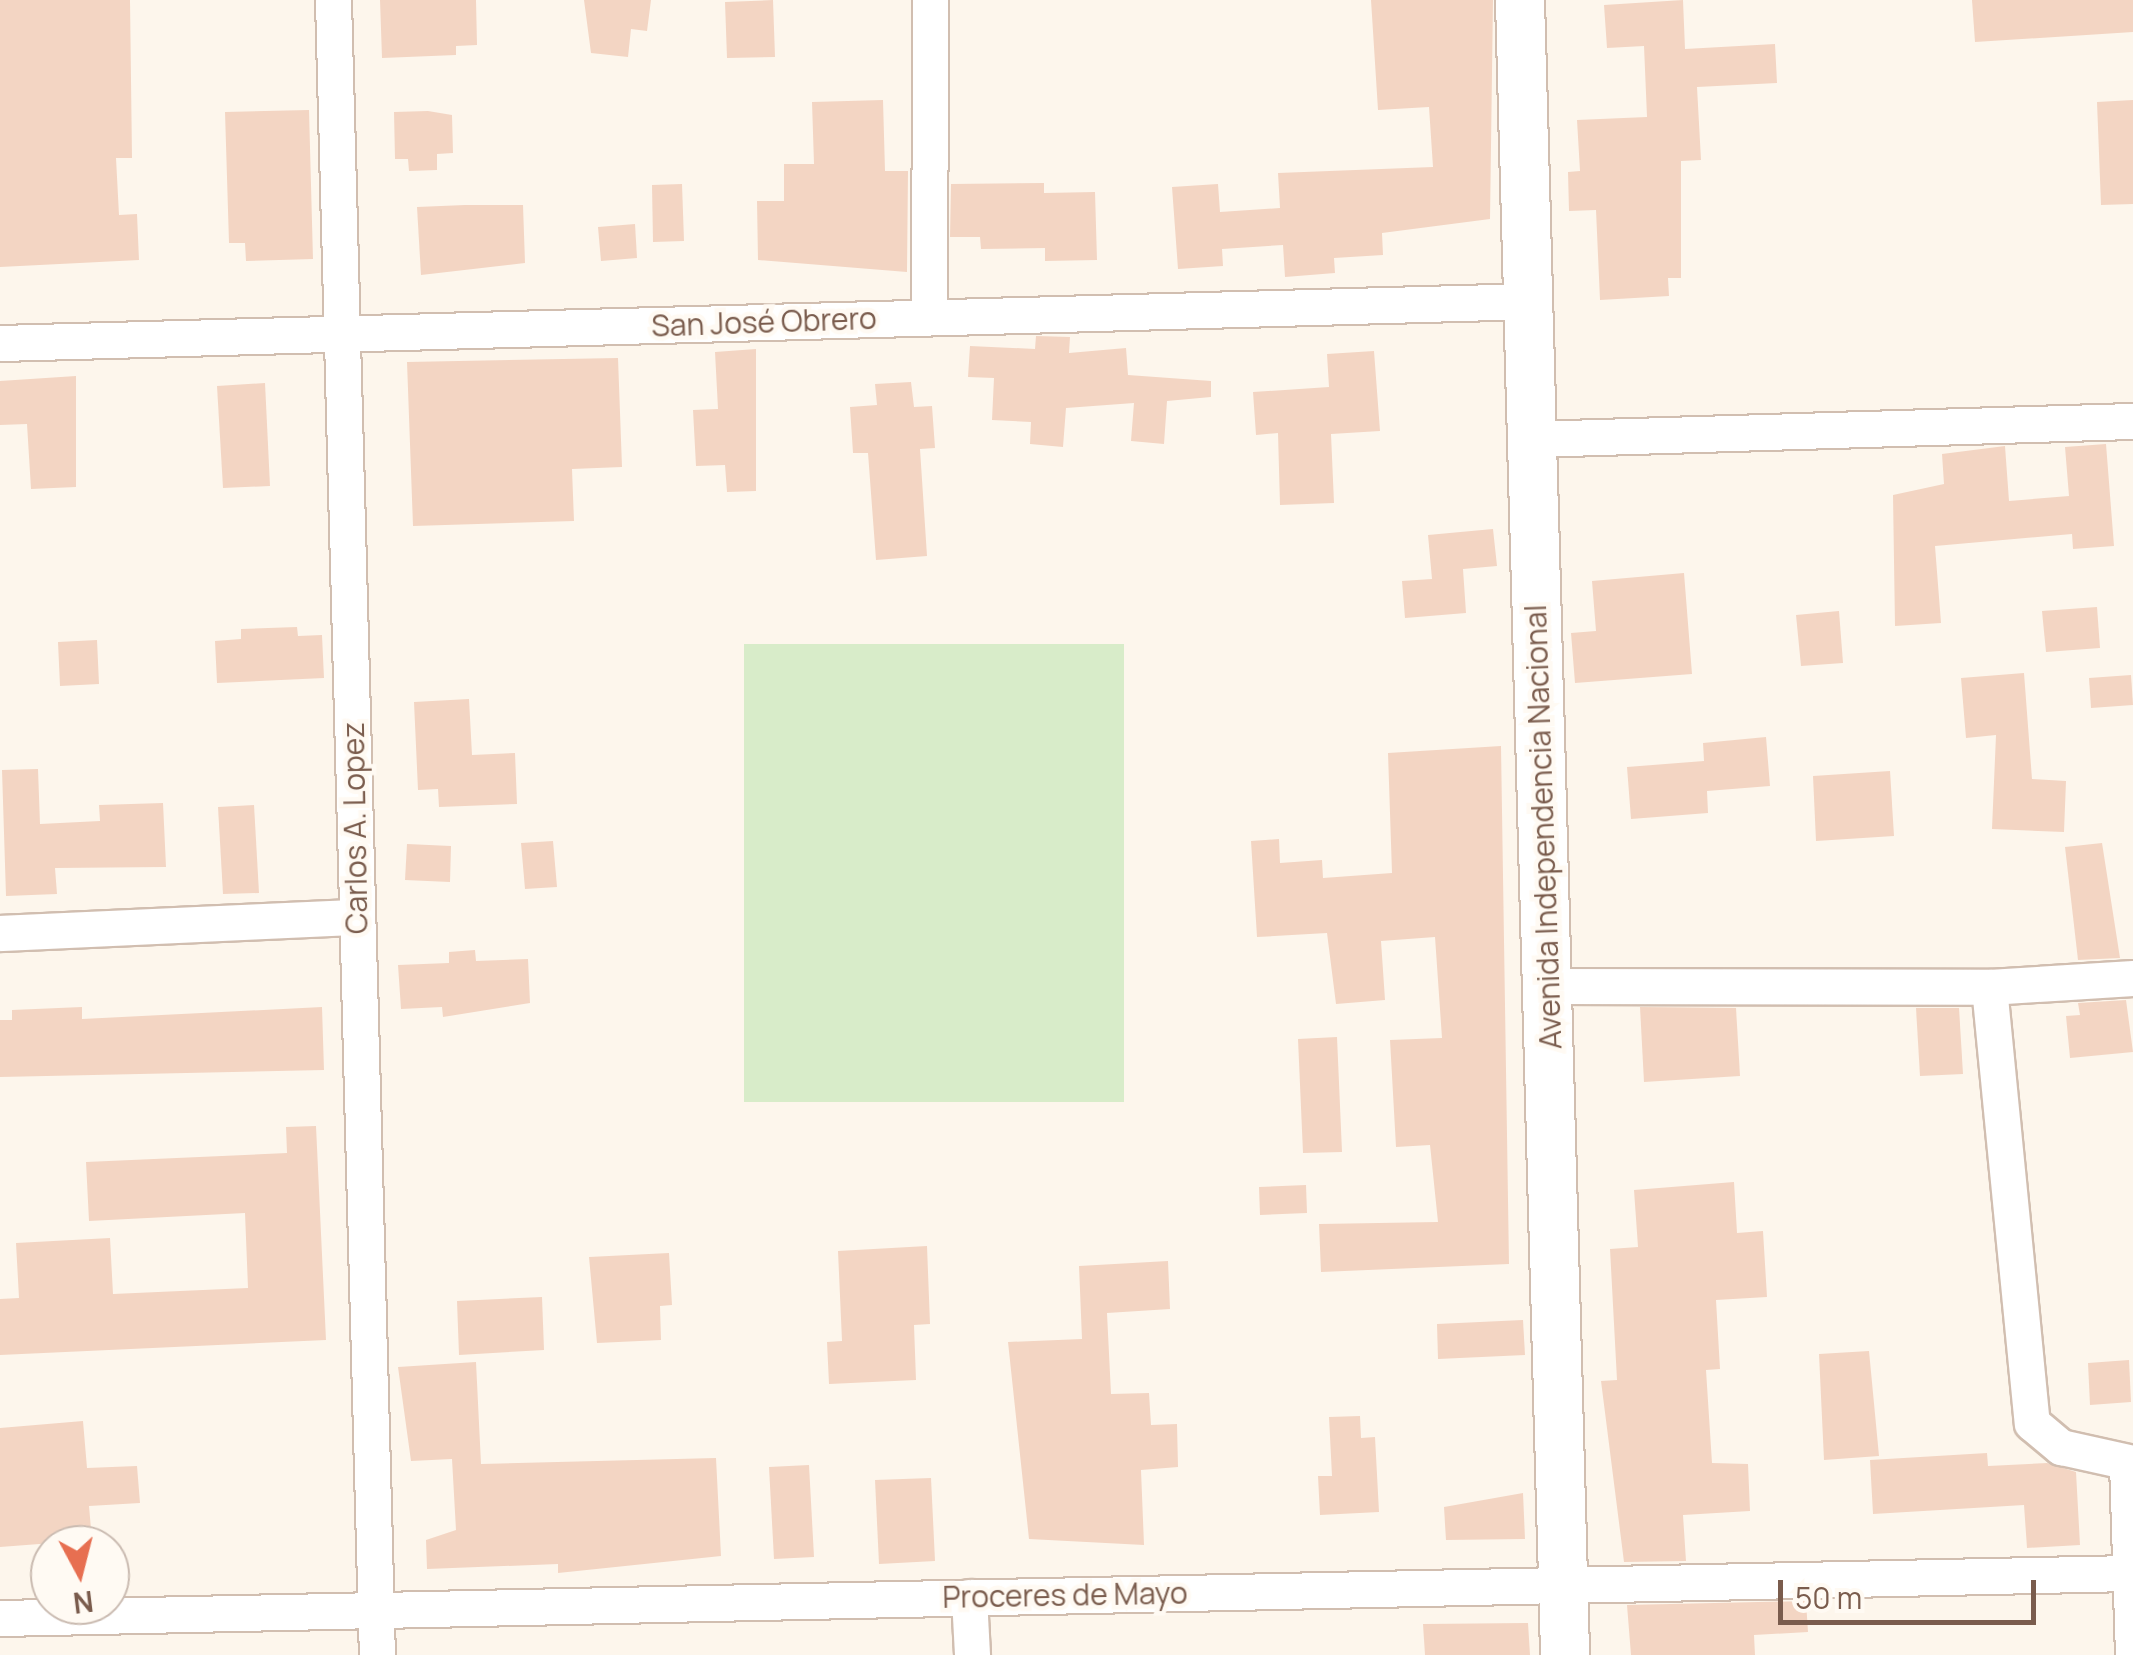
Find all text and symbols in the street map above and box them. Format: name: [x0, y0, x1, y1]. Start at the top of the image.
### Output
street label: San José Obrero: [651, 300, 877, 344]
street label: Avenida Independencia Nacional: [1517, 604, 1569, 1050]
street label: Carlos A. Lopez: [335, 722, 375, 934]
north arrow: [30, 1525, 130, 1625]
scale bar: [1783, 1560, 2040, 1622]
street label: Proceres de Mayo: [942, 1575, 1188, 1615]
text: 50 m: [1795, 1577, 1862, 1618]
text: N: [71, 1583, 96, 1623]

